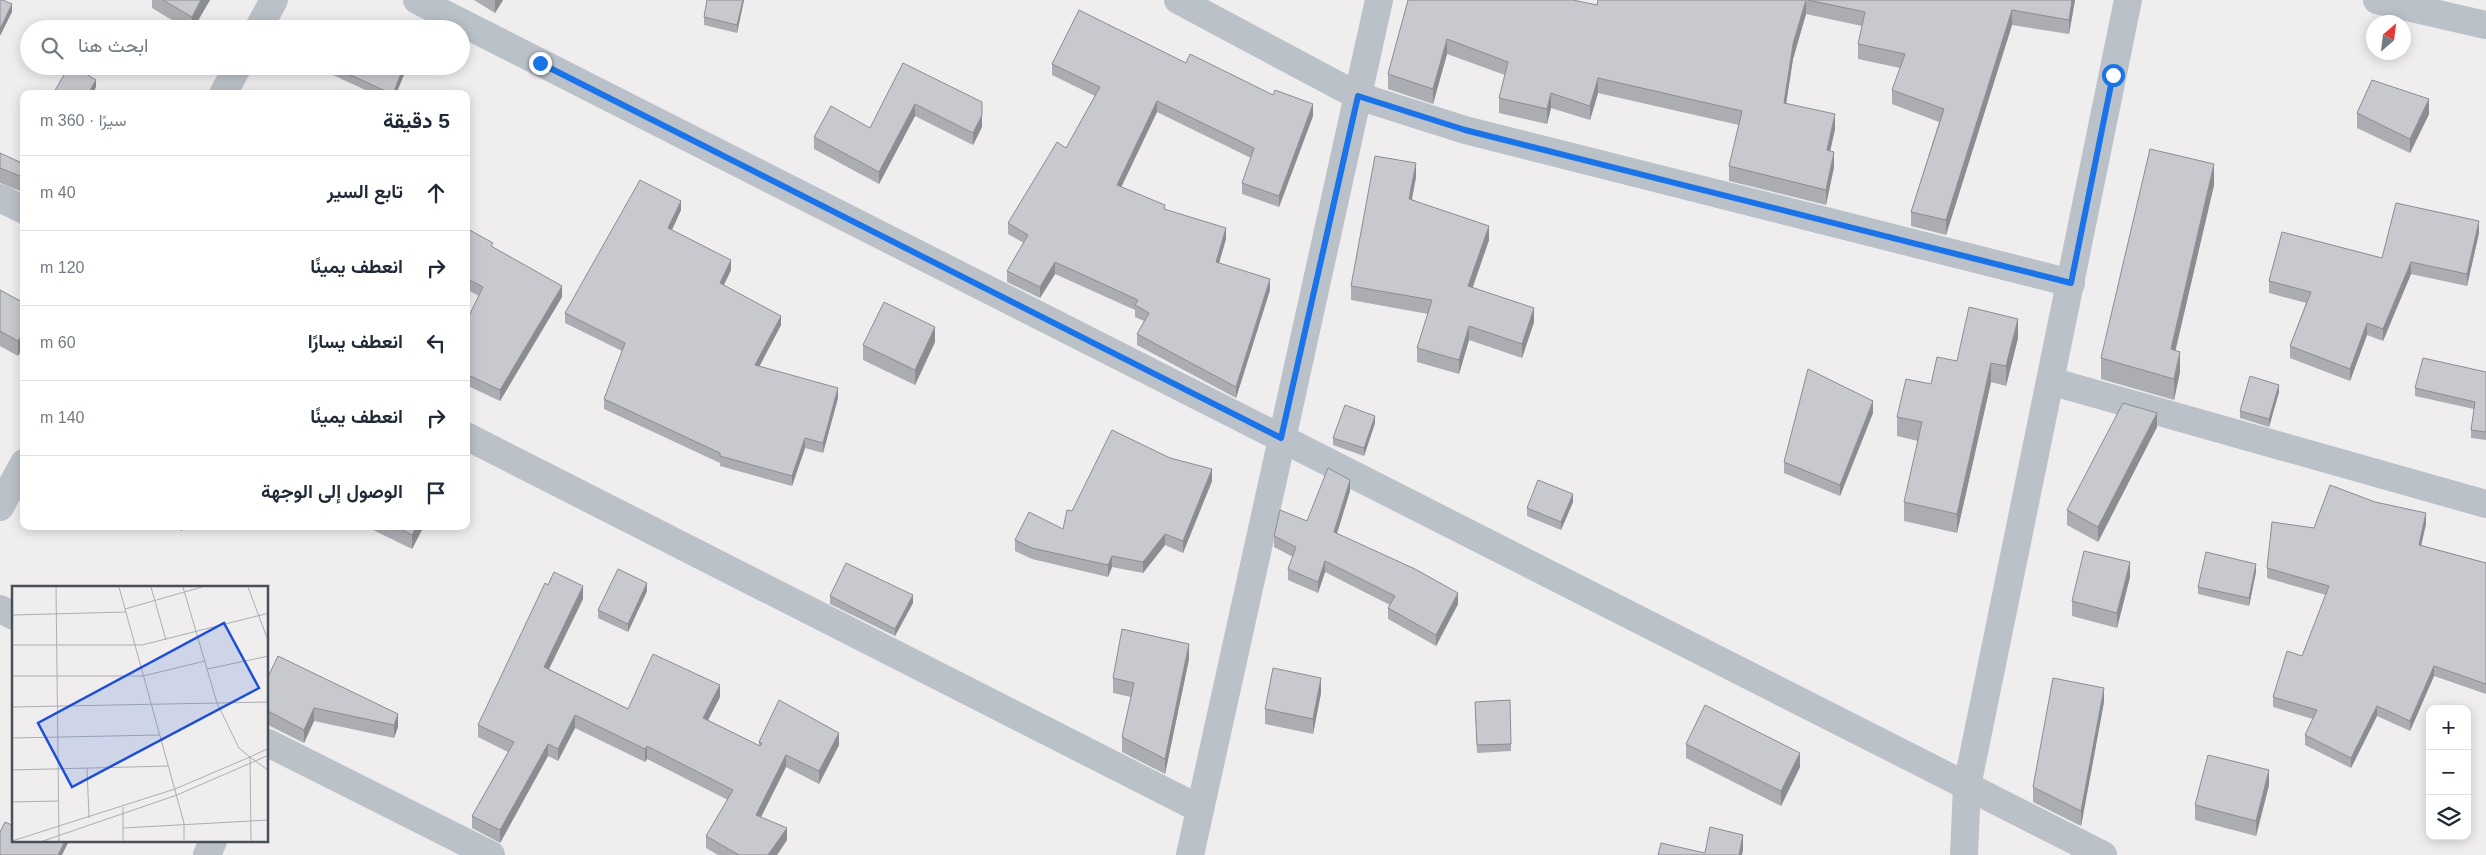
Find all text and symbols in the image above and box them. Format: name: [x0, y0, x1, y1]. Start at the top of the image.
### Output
north arrow: [2366, 15, 2411, 60]
search box: [20, 20, 470, 75]
icon: search: [38, 34, 66, 62]
text: ابحث هنا: [78, 35, 148, 56]
route end: [529, 52, 552, 75]
route start: [2102, 64, 2125, 87]
text: 5 دقيقة: [383, 109, 450, 132]
text: سيرًا · 360 m: [40, 112, 126, 129]
icon: ahead: [422, 179, 450, 207]
text: تابع السير: [327, 181, 403, 202]
text: 40 m: [40, 184, 76, 201]
icon: right: [422, 254, 450, 282]
text: انعطف يمينًا: [310, 256, 403, 277]
text: 120 m: [40, 259, 84, 276]
icon: left: [422, 329, 450, 357]
text: انعطف يسارًا: [308, 331, 403, 352]
text: 60 m: [40, 334, 76, 351]
icon: right: [422, 404, 450, 432]
text: انعطف يمينًا: [310, 406, 403, 427]
text: 140 m: [40, 409, 84, 426]
icon: arrive: [422, 479, 450, 507]
text: الوصول إلى الوجهة: [261, 481, 403, 502]
inset map: [12, 586, 269, 842]
map controls: [2426, 705, 2471, 840]
button: +: [2426, 705, 2471, 750]
button: −: [2426, 750, 2471, 795]
button: layers: [2426, 795, 2471, 840]

